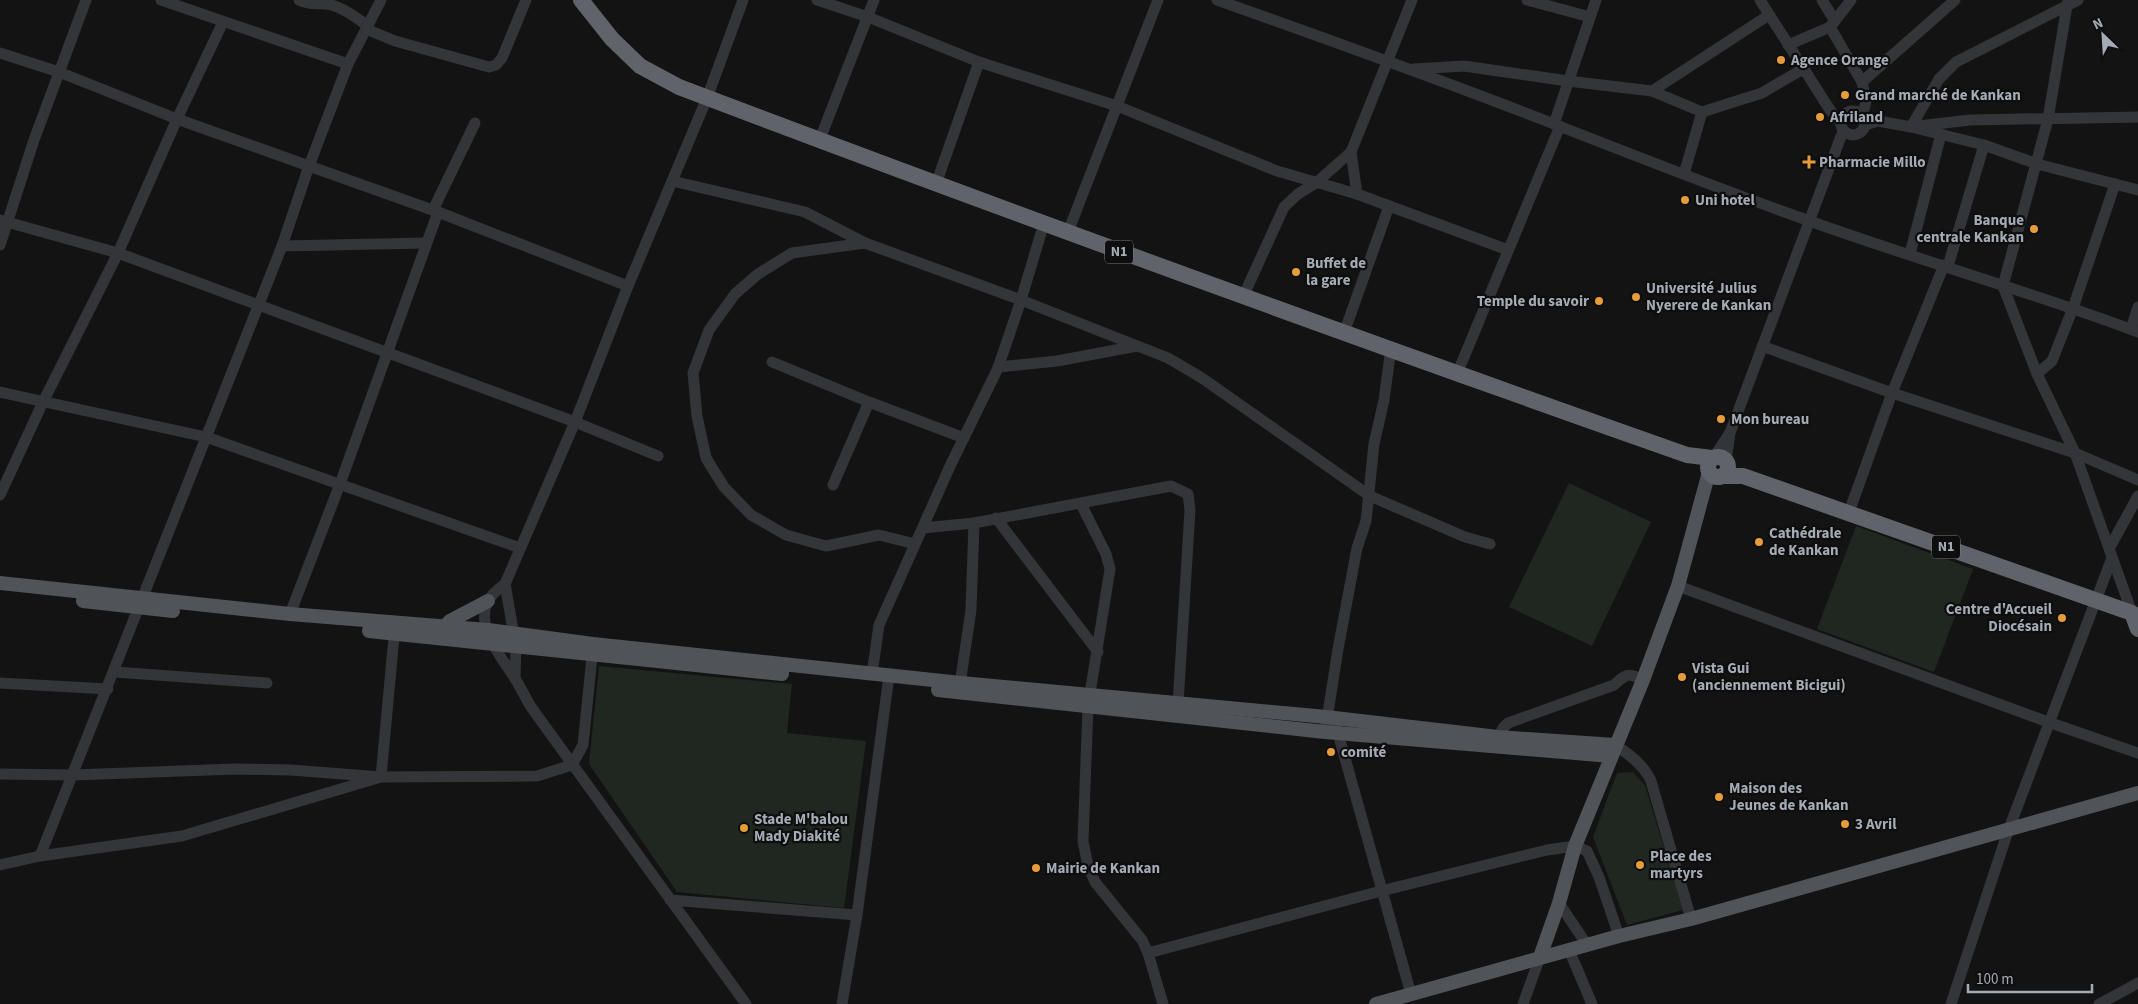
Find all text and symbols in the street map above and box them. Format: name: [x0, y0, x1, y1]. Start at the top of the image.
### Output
north arrow: [2078, 10, 2128, 60]
text: N: [2089, 13, 2106, 35]
place label: Agence Orange: [1790, 50, 1889, 71]
marker: Agence Orange: [1775, 54, 1787, 66]
place label: Grand marché de Kankan: [1855, 85, 2021, 106]
marker: Grand marché de Kankan: [1839, 89, 1851, 101]
place label: Afriland: [1829, 107, 1883, 128]
marker: Afriland: [1814, 111, 1826, 123]
place label: Pharmacie Millo: [1819, 152, 1926, 173]
marker: Pharmacie Millo: [1803, 156, 1815, 168]
place label: Uni hotel: [1695, 190, 1755, 211]
marker: Uni hotel: [1679, 194, 1691, 206]
place label: Banque centrale Kankan: [1917, 210, 2024, 248]
marker: Banque centrale Kankan: [2028, 223, 2040, 235]
road number: N1: [1105, 240, 1133, 264]
place label: Buffet de la gare: [1306, 253, 1366, 291]
marker: Buffet de la gare: [1290, 266, 1302, 278]
place label: Université Julius Nyerere de Kankan: [1646, 278, 1771, 316]
place label: Temple du savoir: [1477, 291, 1589, 312]
marker: Université Julius Nyerere de Kankan: [1630, 291, 1642, 303]
marker: Temple du savoir: [1593, 295, 1605, 307]
place label: Mon bureau: [1731, 409, 1809, 430]
marker: Mon bureau: [1715, 413, 1727, 425]
place label: Cathédrale de Kankan: [1769, 523, 1842, 561]
marker: Cathédrale de Kankan: [1753, 536, 1765, 548]
road number: N1: [1932, 536, 1960, 558]
place label: Centre d'Accueil Diocésain: [1946, 599, 2053, 637]
marker: Centre d'Accueil Diocésain: [2056, 612, 2068, 624]
place label: Vista Gui (anciennement Bicigui): [1691, 658, 1846, 696]
marker: Vista Gui (anciennement Bicigui): [1676, 671, 1688, 683]
place label: comité: [1341, 742, 1386, 763]
marker: comité: [1325, 746, 1337, 758]
place label: Maison des Jeunes de Kankan: [1729, 778, 1849, 816]
marker: Maison des Jeunes de Kankan: [1713, 791, 1725, 803]
place label: Stade M'balou Mady Diakité: [754, 809, 848, 847]
place label: 3 Avril: [1855, 814, 1897, 835]
marker: 3 Avril: [1839, 818, 1851, 830]
marker: Stade M'balou Mady Diakité: [738, 822, 750, 834]
place label: Place des martyrs: [1650, 846, 1712, 884]
place label: Mairie de Kankan: [1046, 858, 1160, 879]
marker: Place des martyrs: [1634, 859, 1646, 871]
marker: Mairie de Kankan: [1030, 862, 1042, 874]
scale bar: [1968, 962, 2092, 994]
text: 100 m: [1976, 969, 2014, 990]

